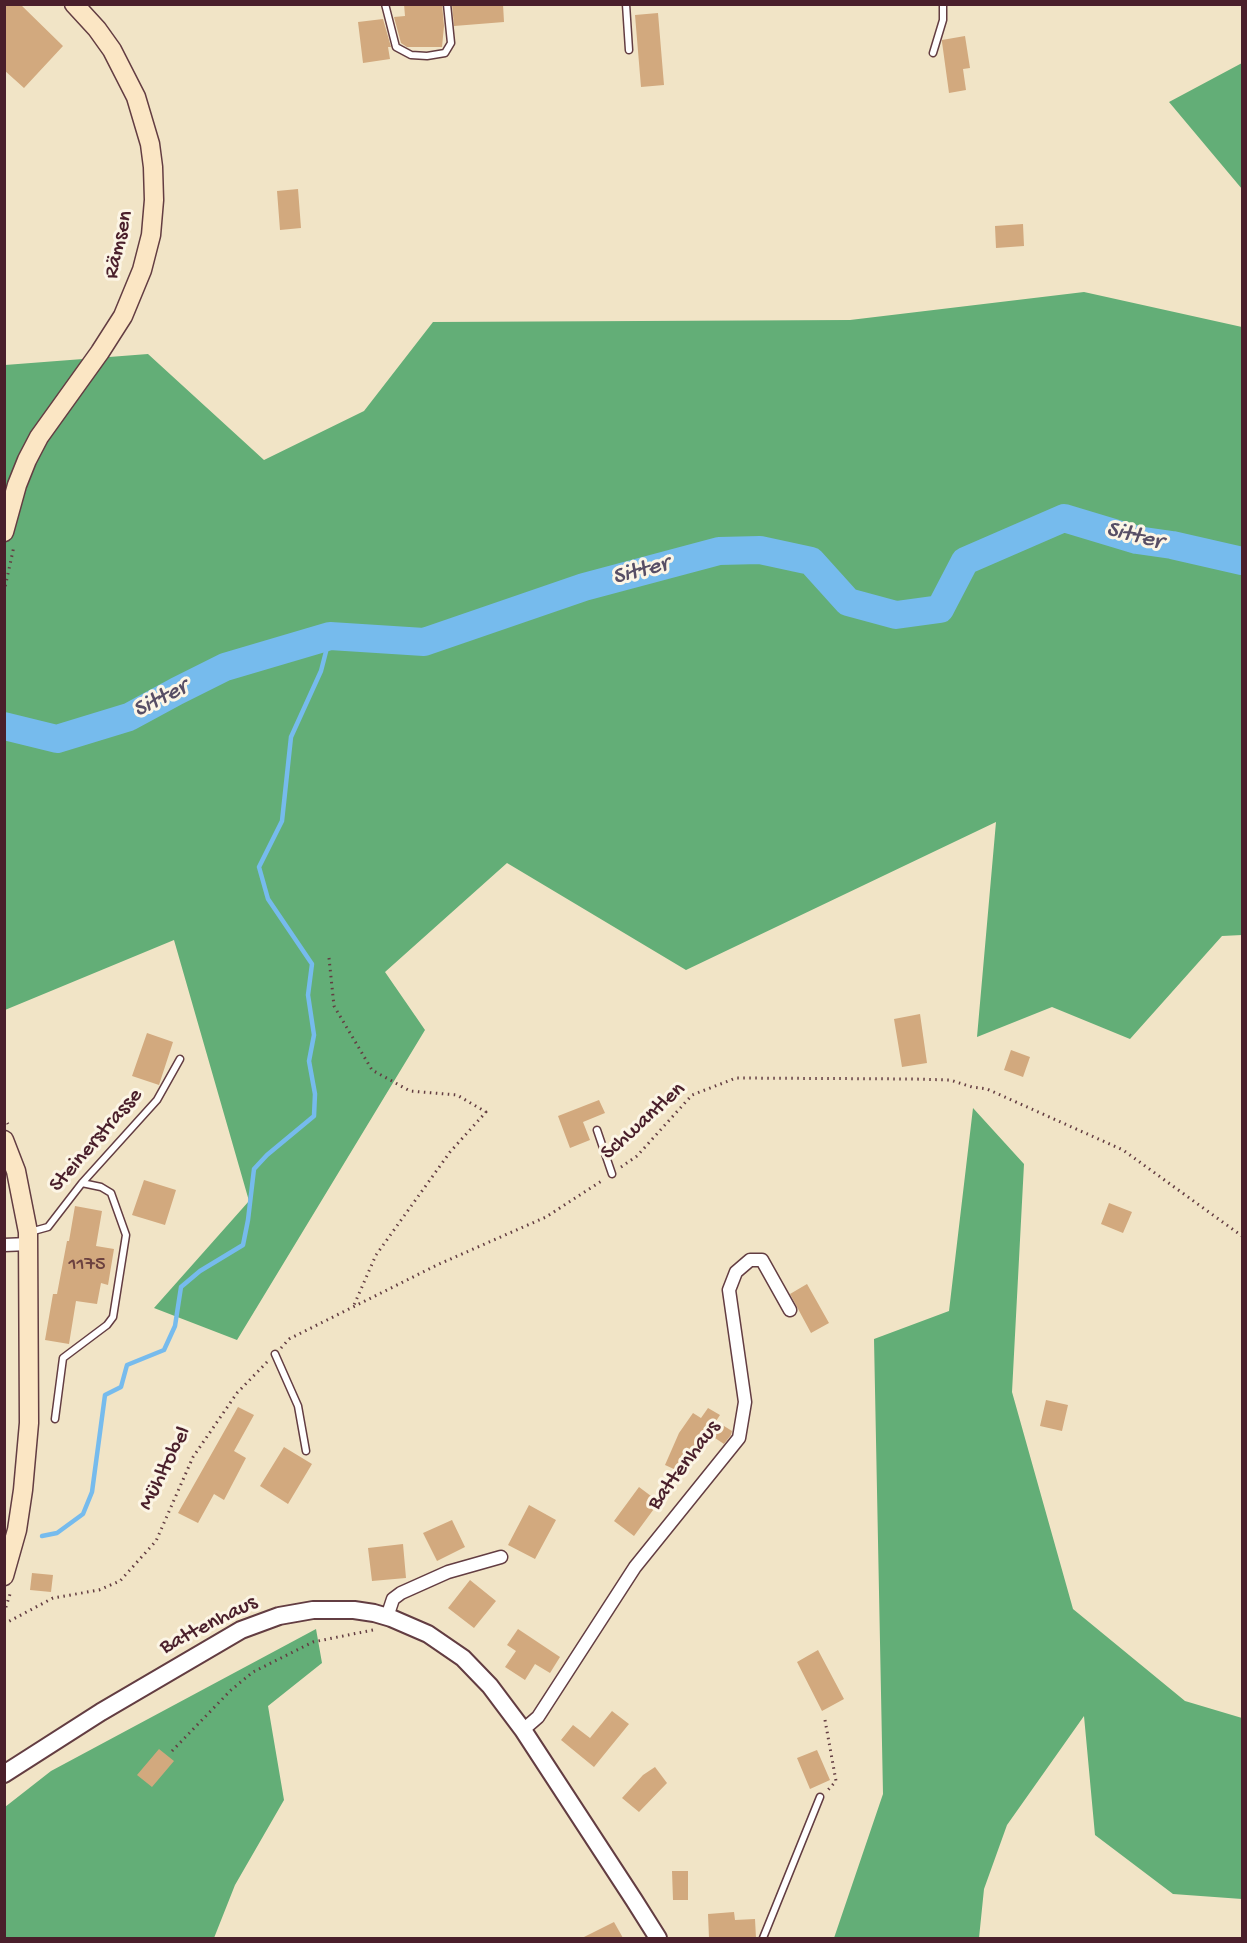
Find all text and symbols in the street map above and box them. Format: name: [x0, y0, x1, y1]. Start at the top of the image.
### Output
street label: Rämsen: [99, 208, 141, 282]
water label: Sitter: [1103, 516, 1165, 558]
water label: Sitter: [610, 551, 672, 593]
water label: Sitter: [129, 674, 193, 726]
street label: Schwantlen: [596, 1077, 692, 1167]
street label: Steinerstrasse: [45, 1083, 149, 1199]
house number: 1175: [68, 1254, 106, 1278]
street label: Battenhaus: [643, 1416, 727, 1516]
street label: Mühltobel: [134, 1423, 198, 1515]
street label: Battenhaus: [156, 1590, 262, 1662]

